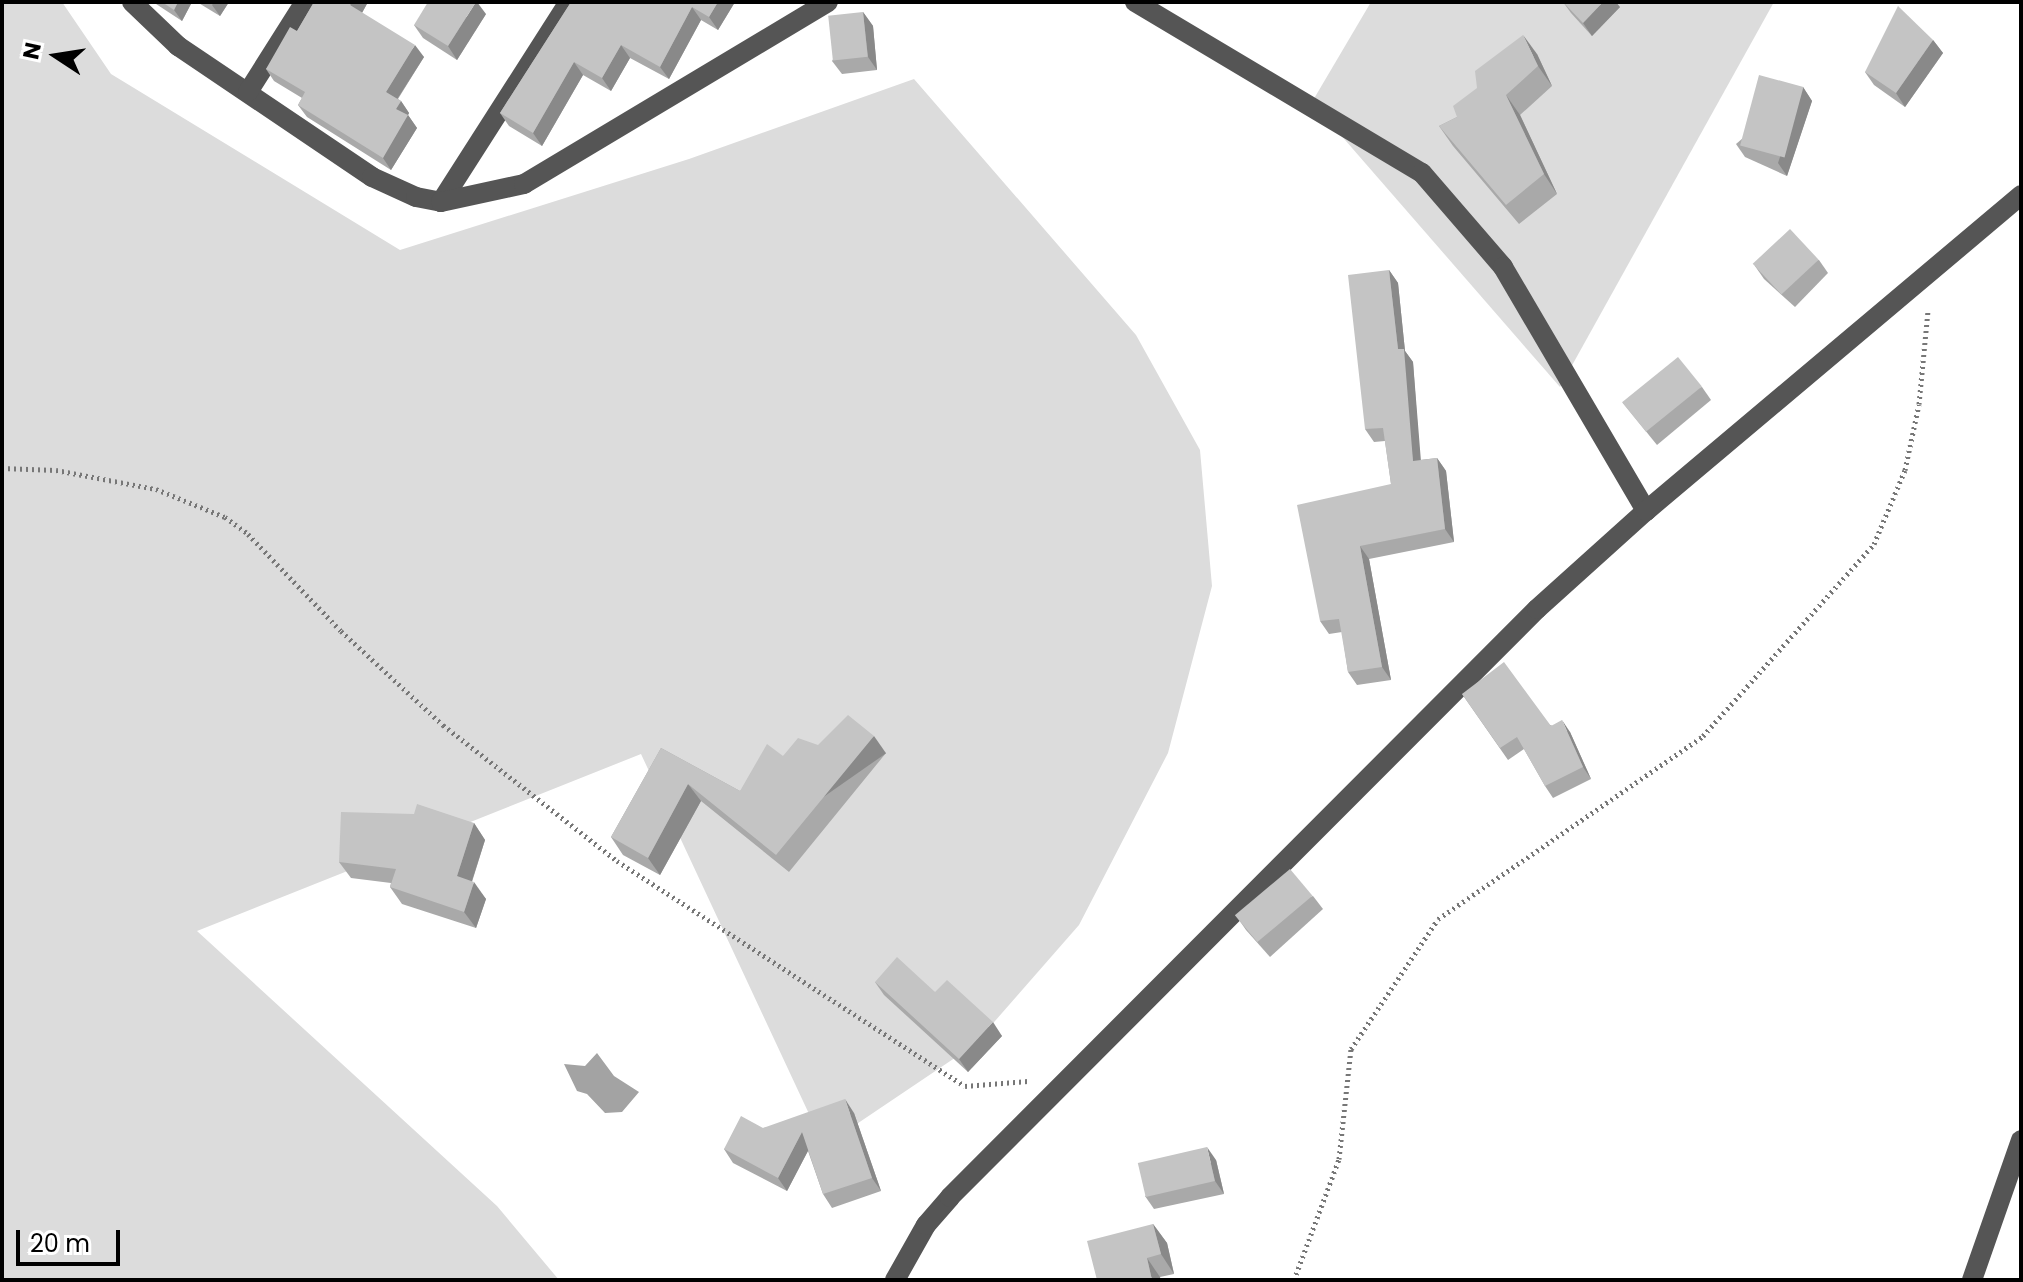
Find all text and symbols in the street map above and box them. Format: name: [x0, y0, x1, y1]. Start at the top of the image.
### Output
north arrow: [16, 16, 96, 96]
text: N: [15, 40, 49, 62]
scale bar: [20, 1214, 124, 1264]
text: 20 m: [30, 1227, 90, 1260]

